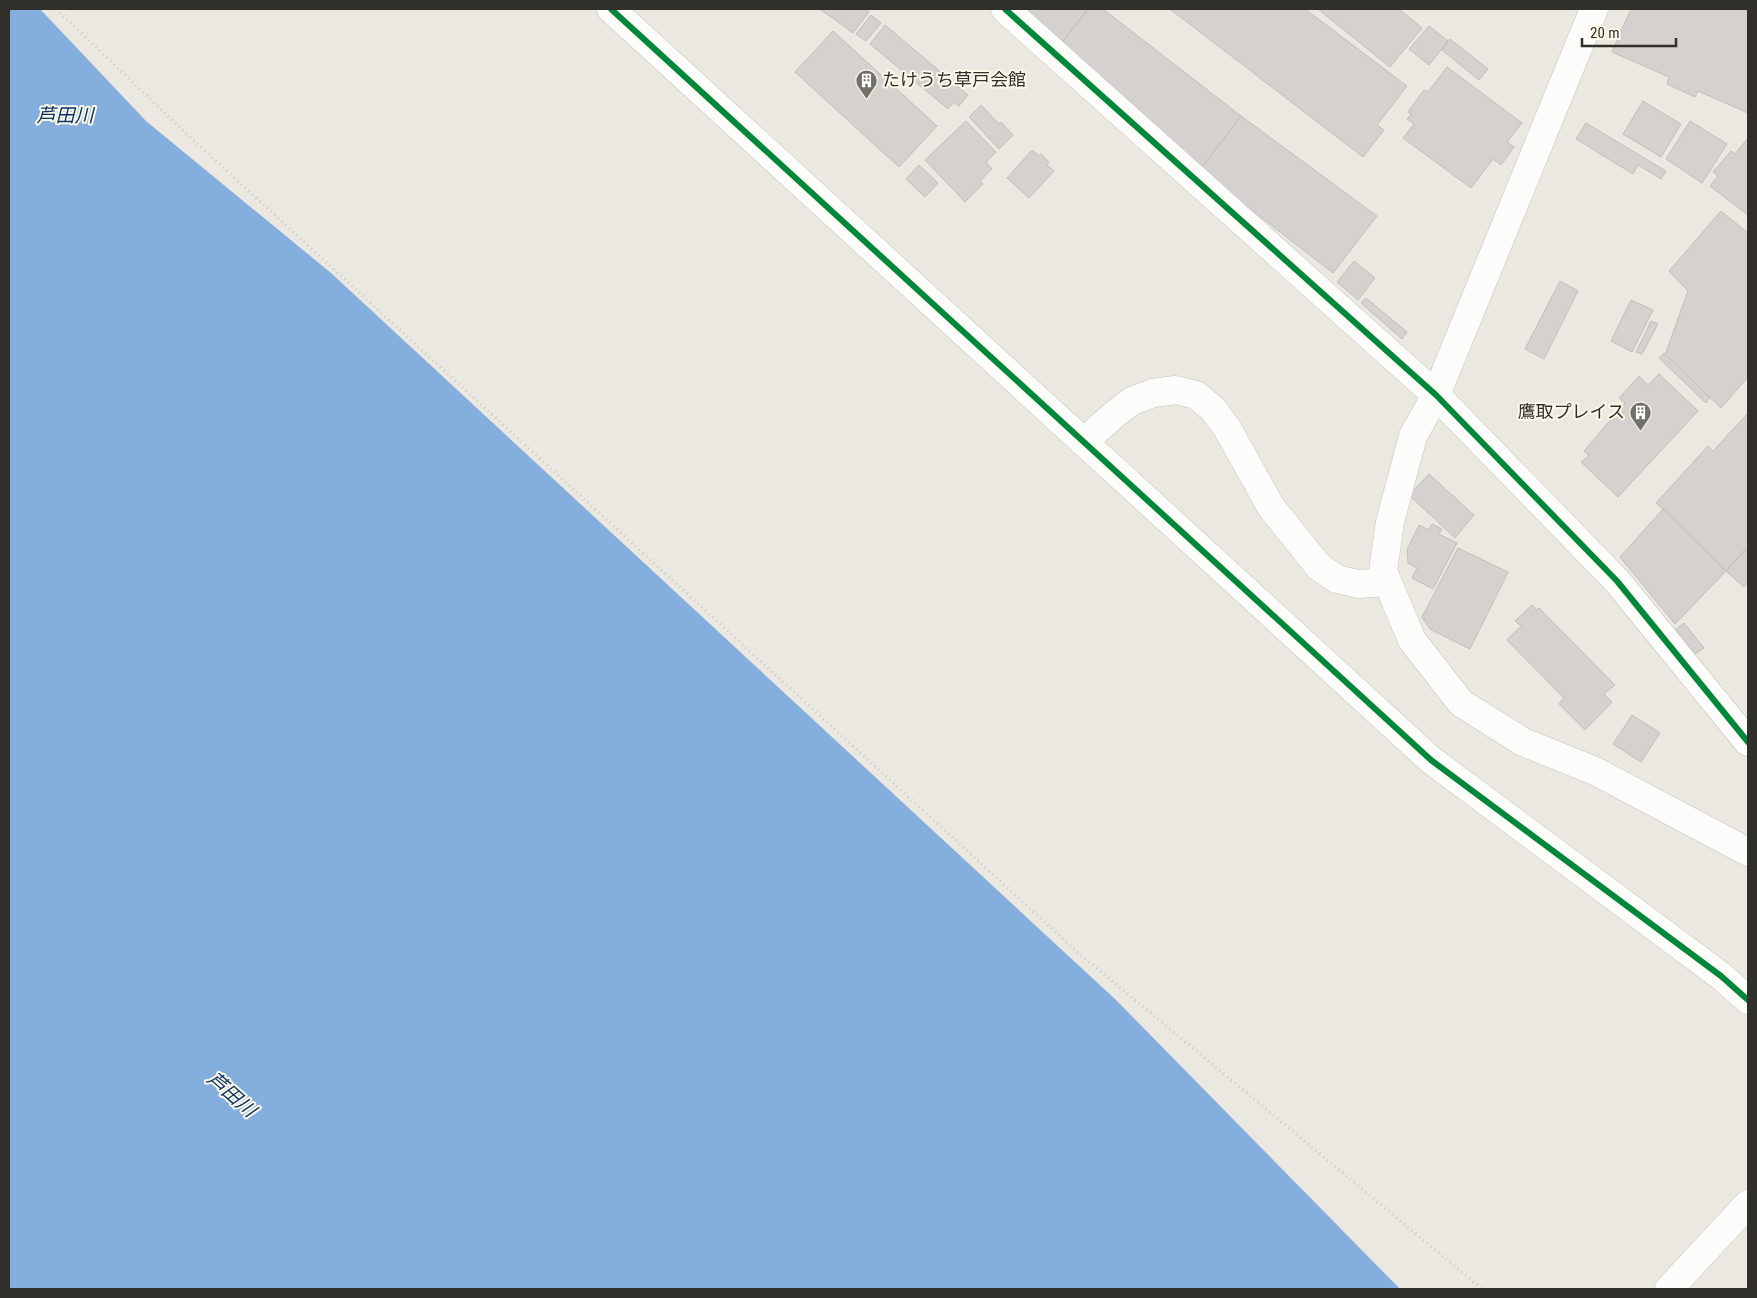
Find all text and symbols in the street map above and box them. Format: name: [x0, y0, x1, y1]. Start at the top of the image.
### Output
scale bar: [1582, 15, 1676, 47]
text: 20 m: [1590, 24, 1620, 42]
building icon: たけうち草戸会館: [854, 68, 878, 99]
place label: たけうち草戸会館: [882, 69, 1026, 90]
water label: 芦田川: [36, 104, 95, 127]
building icon: 鷹取プレイス: [1629, 400, 1653, 431]
place label: 鷹取プレイス: [1518, 401, 1625, 422]
water label: 芦田川: [203, 1067, 262, 1123]

